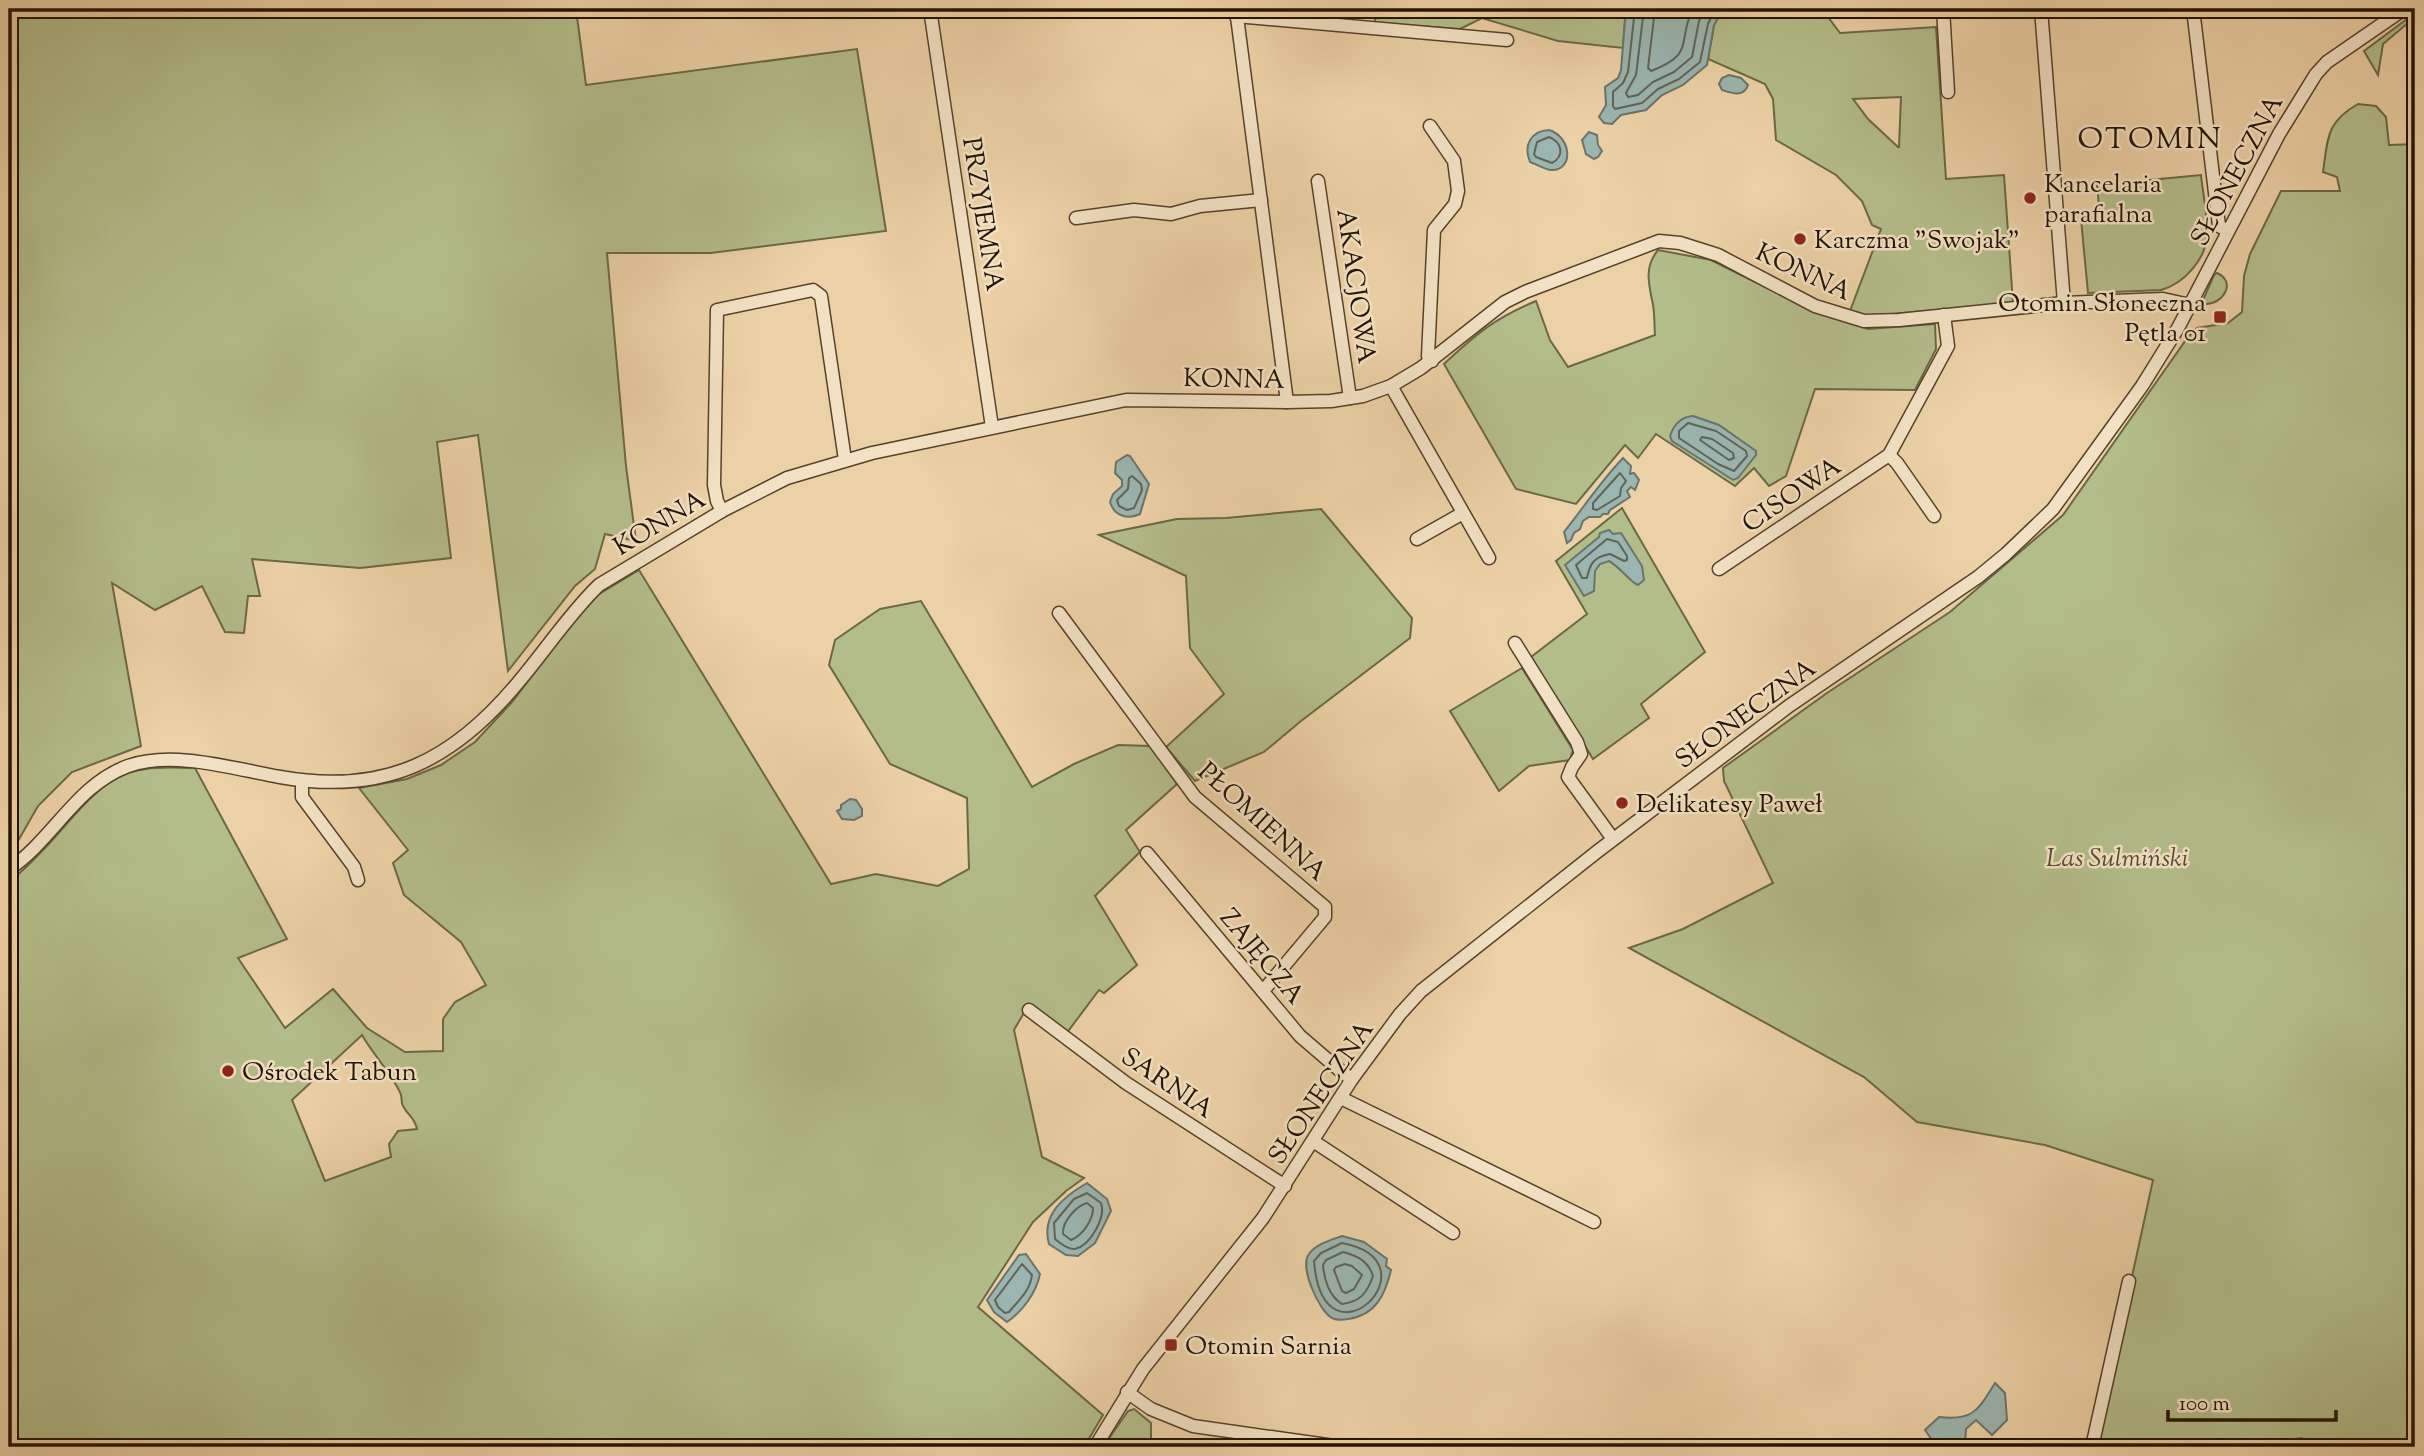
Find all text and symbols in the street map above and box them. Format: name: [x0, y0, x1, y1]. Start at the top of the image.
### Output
street label: SŁONECZNA: [2183, 89, 2294, 253]
district label: OTOMIN: [2077, 119, 2223, 162]
street label: PRZYJEMNA: [951, 135, 1012, 294]
place label: Kancelaria parafialna: [2044, 167, 2162, 234]
marker: Kancelaria parafialna: [2022, 190, 2038, 206]
street label: AKACJOWA: [1325, 206, 1384, 366]
place label: Karczma "Swojak": [1814, 223, 2020, 260]
marker: Karczma "Swojak": [1792, 231, 1808, 247]
street label: KONNA: [1749, 235, 1857, 312]
place label: Otomin Słoneczna Pętla 01: [1998, 286, 2206, 353]
marker: Otomin Słoneczna Pętla 01: [2212, 309, 2228, 325]
street label: KONNA: [1183, 361, 1285, 400]
street label: CISOWA: [1735, 449, 1850, 543]
street label: KONNA: [607, 482, 713, 566]
street label: SŁONECZNA: [1668, 651, 1825, 779]
street label: PŁOMIENNA: [1189, 755, 1334, 891]
place label: Delikatesy Paweł: [1636, 787, 1823, 824]
marker: Delikatesy Paweł: [1614, 795, 1630, 811]
park label: Las Sulmiński: [2046, 841, 2188, 878]
street label: ZAJĘCZA: [1210, 902, 1312, 1014]
street label: SŁONECZNA: [1260, 1014, 1384, 1173]
street label: SARNIA: [1113, 1039, 1220, 1129]
place label: Ośrodek Tabun: [242, 1055, 417, 1092]
marker: Ośrodek Tabun: [220, 1063, 236, 1079]
place label: Otomin Sarnia: [1185, 1329, 1352, 1366]
marker: Otomin Sarnia: [1163, 1337, 1179, 1353]
scale bar: [2168, 1379, 2336, 1423]
text: 100 m: [2179, 1390, 2230, 1420]

